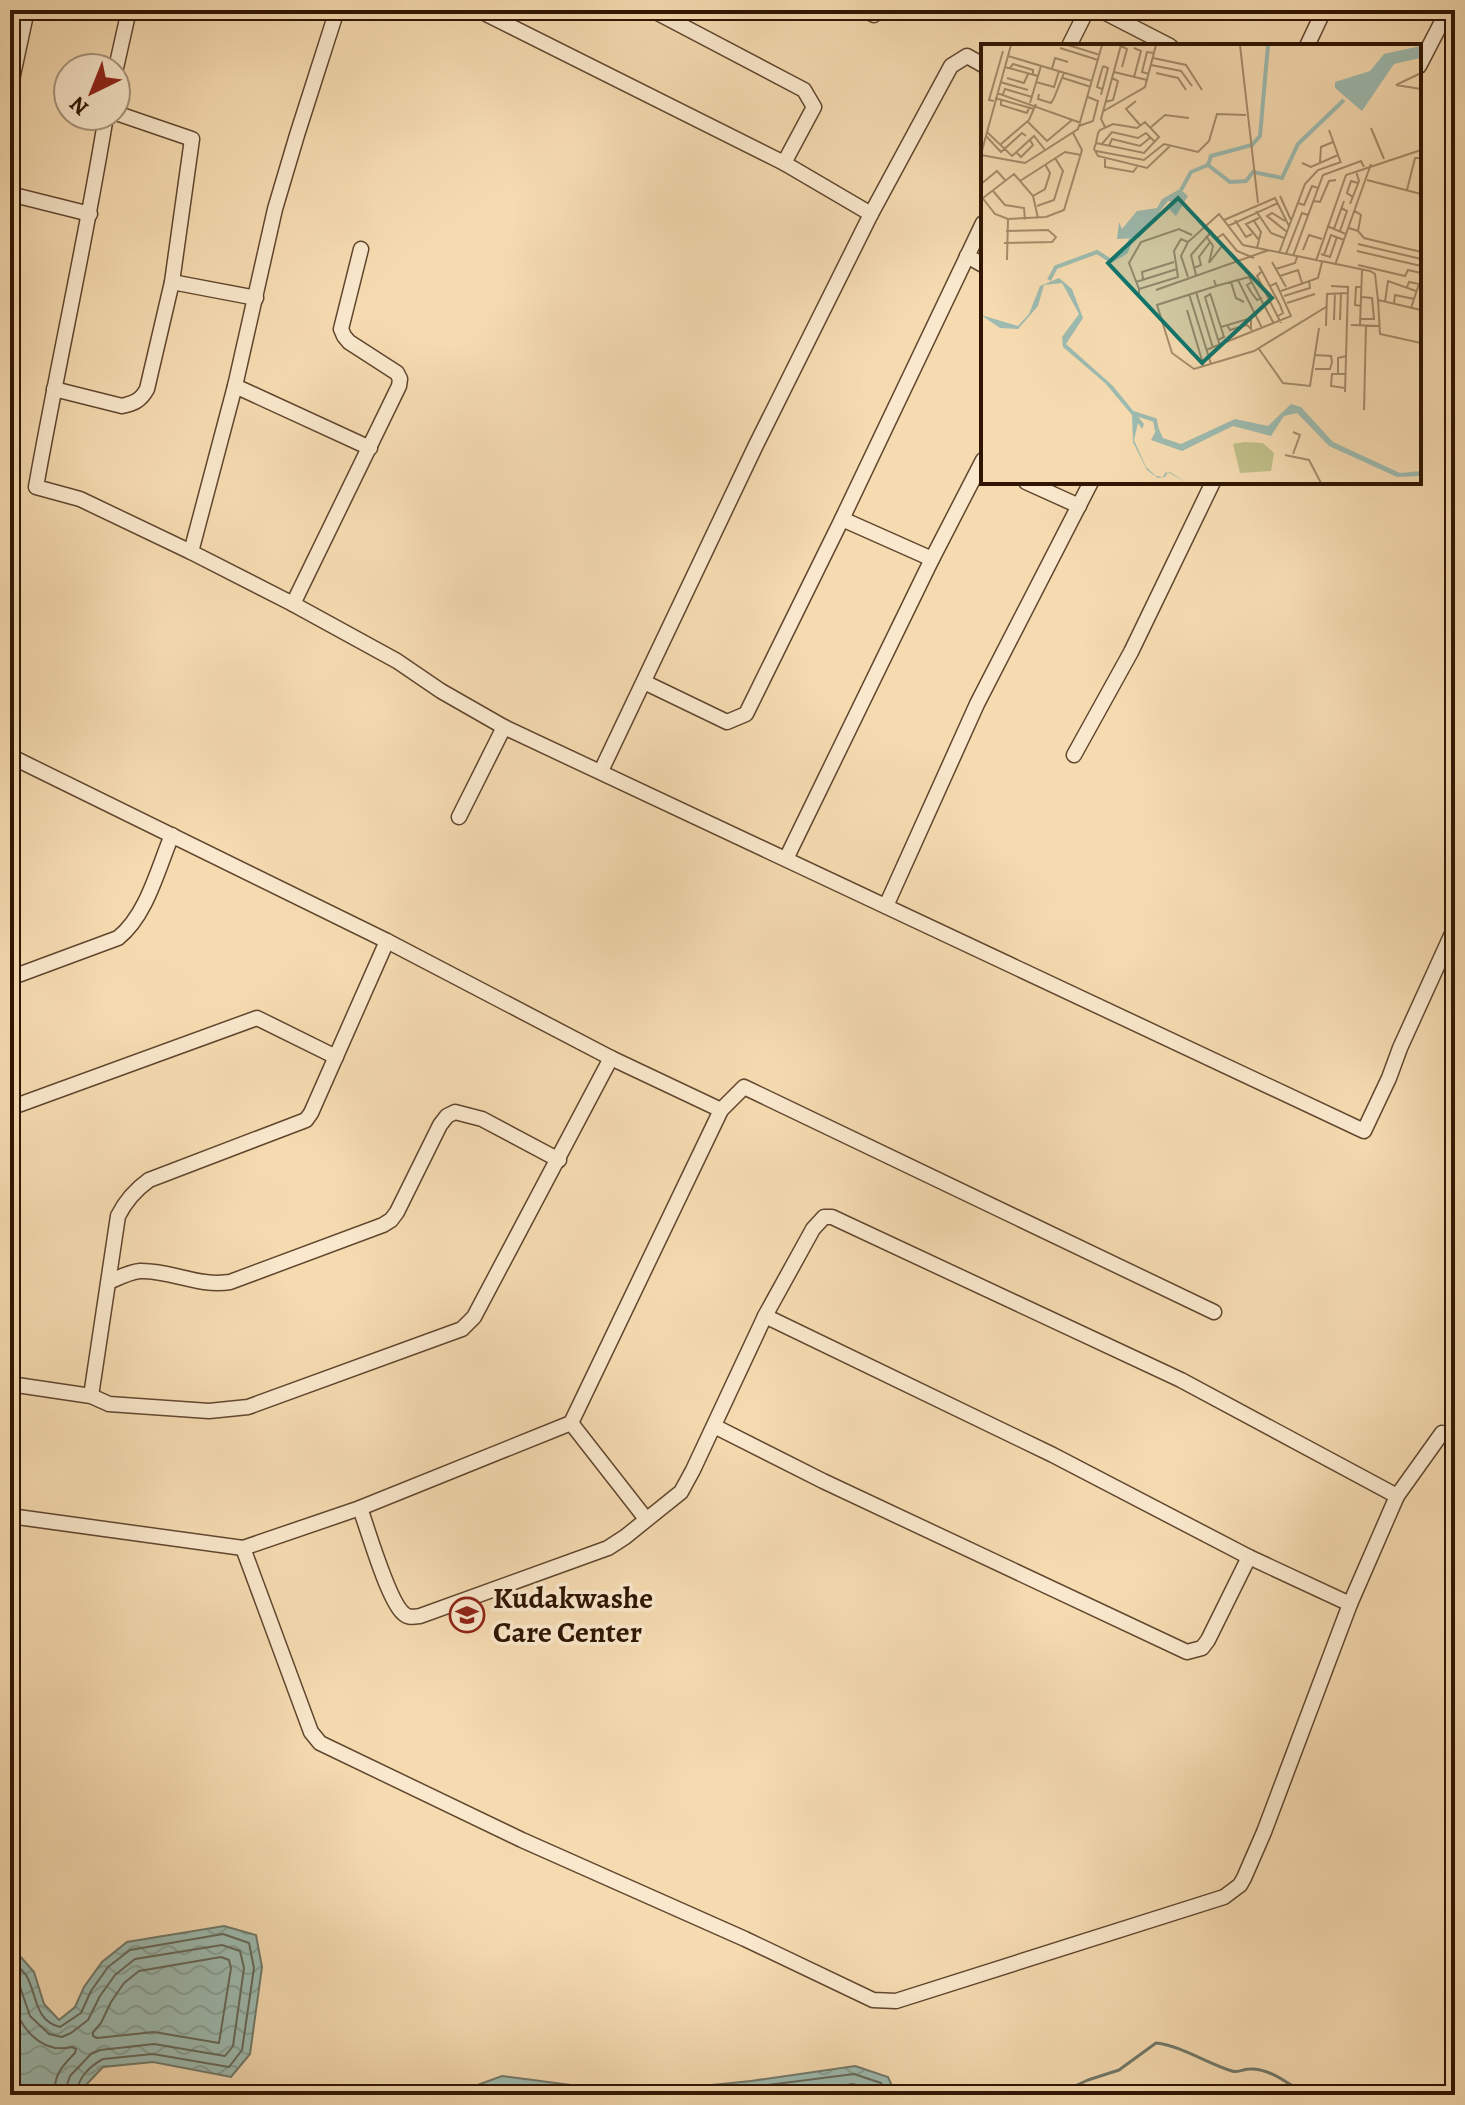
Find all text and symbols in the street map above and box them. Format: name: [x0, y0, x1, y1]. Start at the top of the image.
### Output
inset map: [981, 44, 1421, 484]
north arrow: [52, 52, 132, 132]
text: N: [63, 89, 95, 122]
place label: Kudakwashe Care Center: [493, 1578, 653, 1652]
school or university icon: Kudakwashe Care Center: [448, 1596, 486, 1634]

